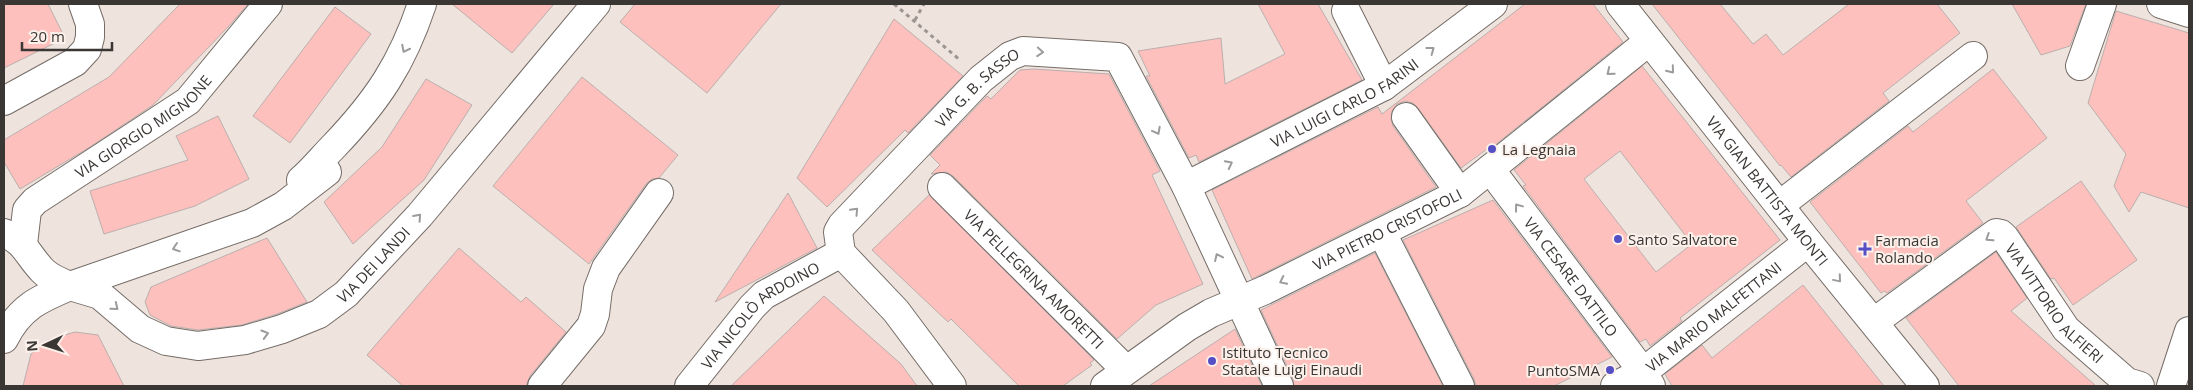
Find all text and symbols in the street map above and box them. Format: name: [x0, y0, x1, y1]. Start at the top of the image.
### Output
scale bar: [22, 20, 112, 52]
text: 20 m: [30, 26, 65, 46]
street label: VIA G. B. SASSO: [930, 43, 1022, 131]
one-way arrow: [401, 44, 411, 53]
one-way arrow: [1036, 46, 1044, 57]
one-way arrow: [1425, 47, 1435, 56]
street label: VIA LUIGI CARLO FARINI: [1267, 54, 1422, 152]
one-way arrow: [1666, 64, 1674, 73]
one-way arrow: [1607, 66, 1616, 74]
street label: VIA GIORGIO MIGNONE: [71, 71, 216, 182]
street label: VIA GIAN BATTISTA MONTI: [1702, 112, 1833, 269]
one-way arrow: [1151, 126, 1161, 135]
place label: La Legnaia: [1502, 139, 1576, 159]
marker: La Legnaia: [1486, 143, 1498, 155]
one-way arrow: [1224, 160, 1233, 170]
street label: VIA PIETRO CRISTOFOLI: [1309, 184, 1465, 275]
one-way arrow: [1515, 203, 1524, 213]
street label: VIA PELLEGRINA AMORETTI: [960, 205, 1109, 353]
one-way arrow: [850, 208, 859, 217]
one-way arrow: [413, 213, 422, 222]
street label: VIA CESARE DATTILO: [1520, 213, 1623, 340]
street label: VIA DEI LANDI: [333, 222, 414, 307]
place label: Santo Salvatore: [1628, 229, 1737, 249]
place label: Farmacia Rolando: [1875, 230, 1939, 267]
one-way arrow: [1985, 232, 1994, 241]
marker: Santo Salvatore: [1612, 233, 1624, 245]
street label: VIA VITTORIO ALFIERI: [2001, 239, 2108, 367]
one-way arrow: [172, 243, 181, 253]
marker: Farmacia Rolando: [1859, 243, 1871, 255]
one-way arrow: [1214, 253, 1225, 262]
street label: VIA NICOLÒ ARDOINO: [696, 257, 823, 373]
street label: VIA MARIO MALFETTANI: [1642, 257, 1785, 376]
one-way arrow: [1833, 273, 1842, 282]
one-way arrow: [1280, 275, 1289, 285]
one-way arrow: [109, 301, 118, 310]
north arrow: [20, 320, 70, 370]
one-way arrow: [260, 329, 269, 340]
text: N: [22, 340, 41, 352]
place label: Istituto Tecnico Statale Luigi Einaudi: [1222, 342, 1362, 379]
marker: Istituto Tecnico Statale Luigi Einaudi: [1206, 355, 1218, 367]
place label: PuntoSMA: [1527, 360, 1601, 380]
marker: PuntoSMA: [1604, 364, 1616, 376]

